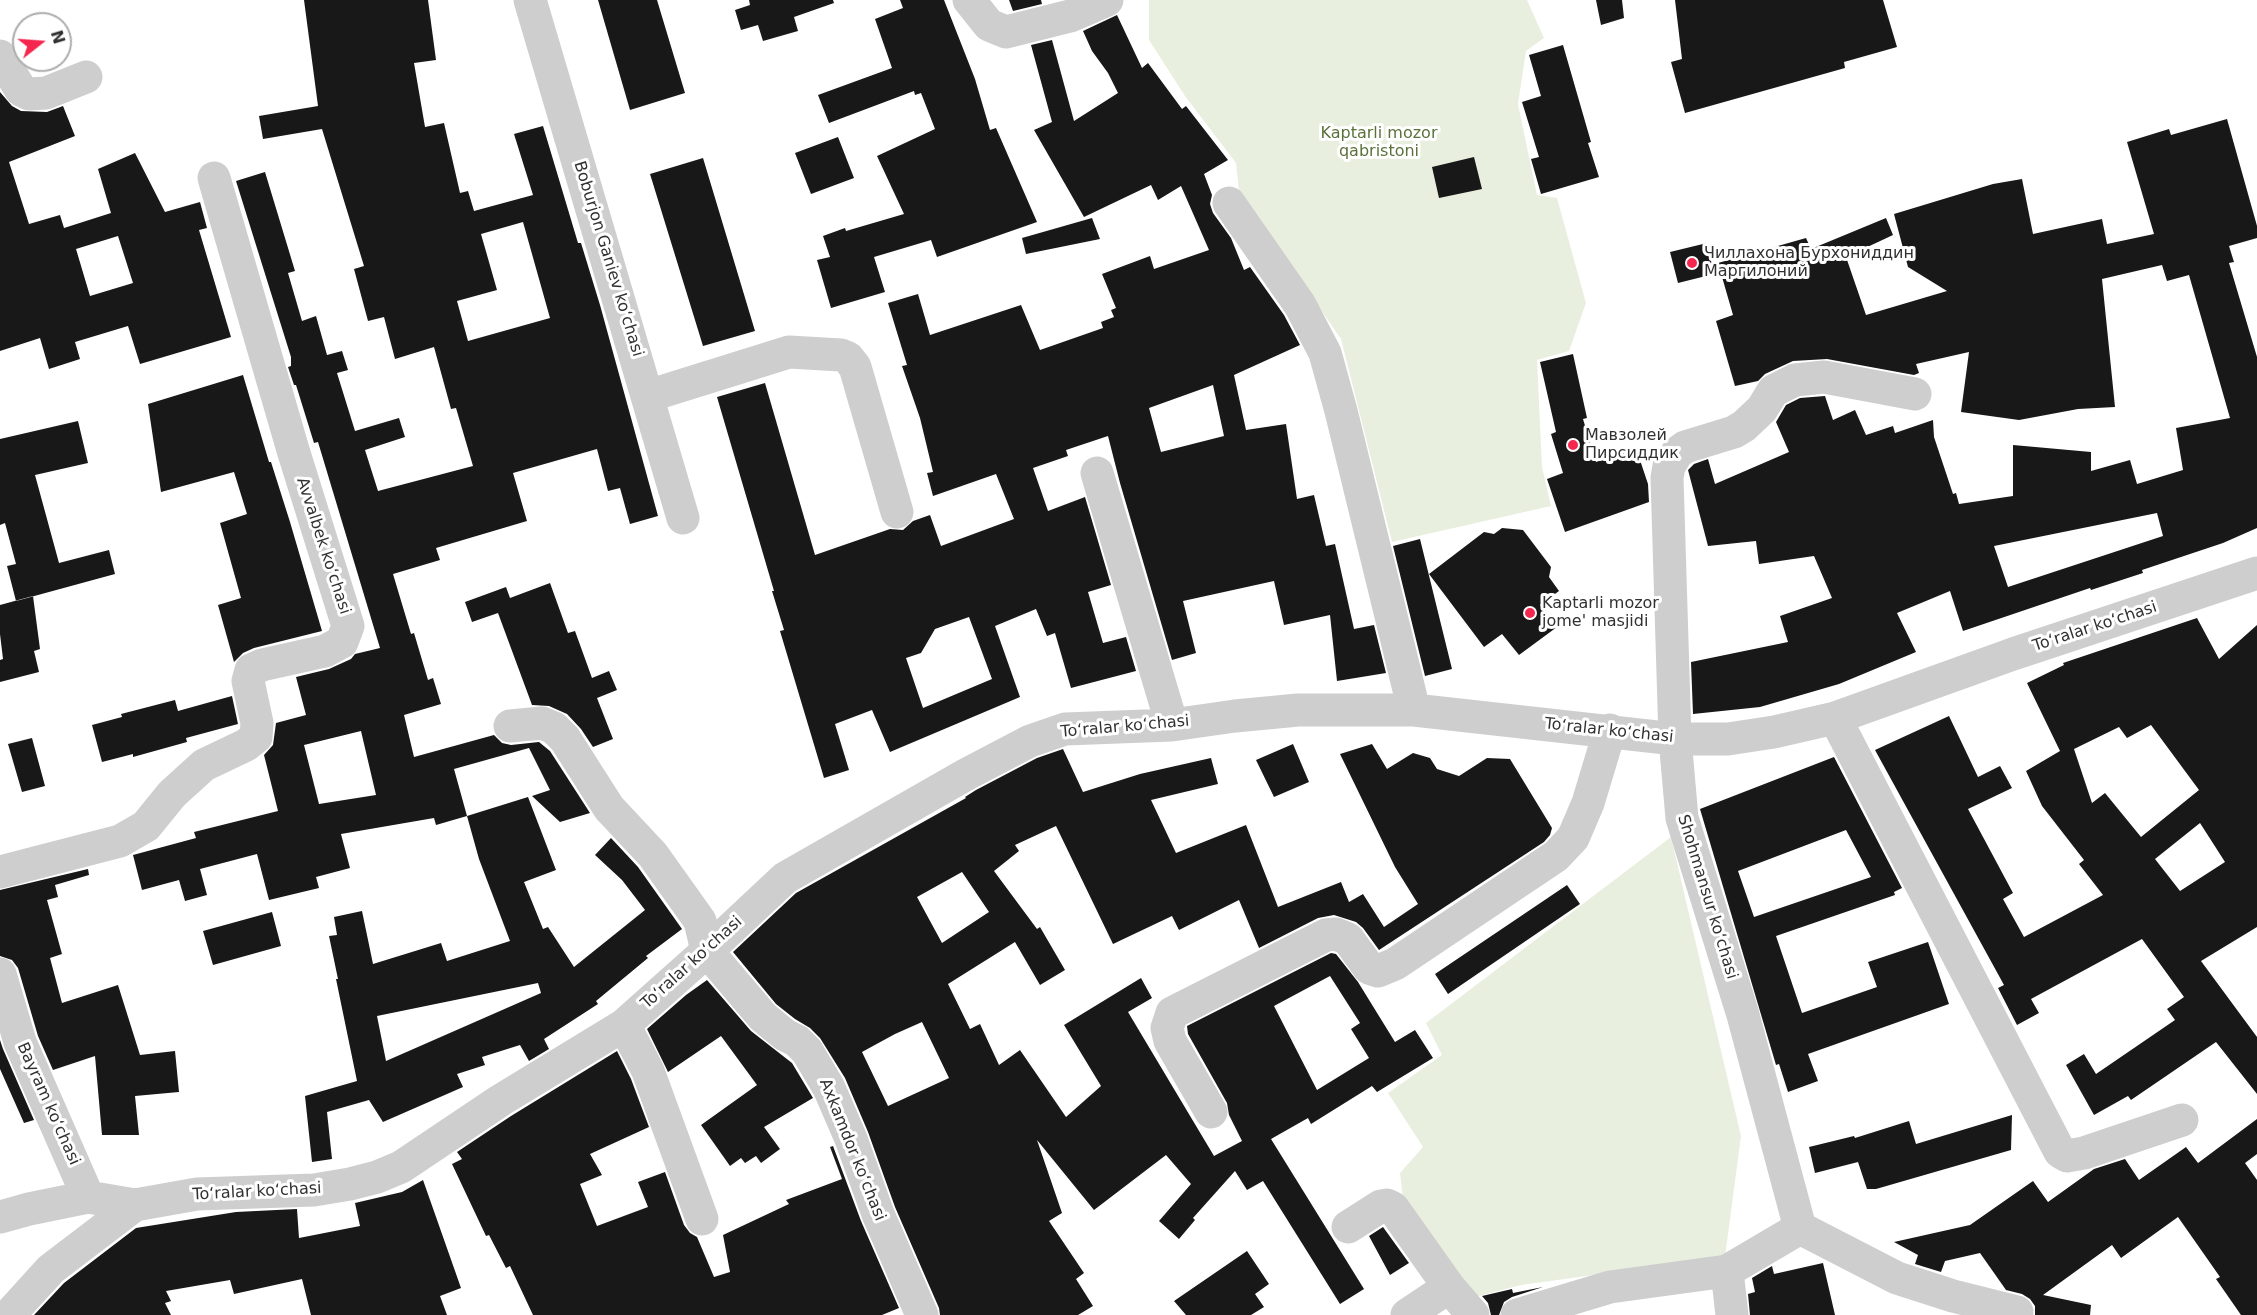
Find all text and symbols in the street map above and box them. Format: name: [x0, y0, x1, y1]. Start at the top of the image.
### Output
north arrow: [12, 12, 72, 72]
text: N: [47, 28, 69, 46]
park label: Kaptarli mozor qabristoni: [1321, 124, 1437, 162]
street label: Boburjon Ganiev koʻchasi: [569, 159, 647, 359]
place label: Чиллахона Бурхониддин Маргилоний: [1704, 244, 1914, 282]
marker: Чиллахона Бурхониддин Маргилоний: [1685, 256, 1699, 270]
place label: Мавзолей Пирсиддик: [1585, 426, 1679, 464]
marker: Мавзолей Пирсиддик: [1566, 438, 1580, 452]
street label: Avvalbek koʻchasi: [292, 475, 354, 617]
place label: Kaptarli mozor jome' masjidi: [1542, 594, 1659, 632]
street label: Toʻralar koʻchasi: [2031, 598, 2159, 656]
marker: Kaptarli mozor jome' masjidi: [1523, 606, 1537, 620]
street label: Toʻralar koʻchasi: [1060, 712, 1190, 742]
street label: Toʻralar koʻchasi: [1544, 715, 1674, 747]
street label: Shohmansur koʻchasi: [1673, 812, 1741, 982]
street label: Toʻralar koʻchasi: [638, 913, 746, 1013]
street label: Bayram koʻchasi: [12, 1040, 84, 1168]
street label: Axkamdor koʻchasi: [815, 1076, 889, 1224]
street label: Toʻralar koʻchasi: [192, 1179, 322, 1205]

